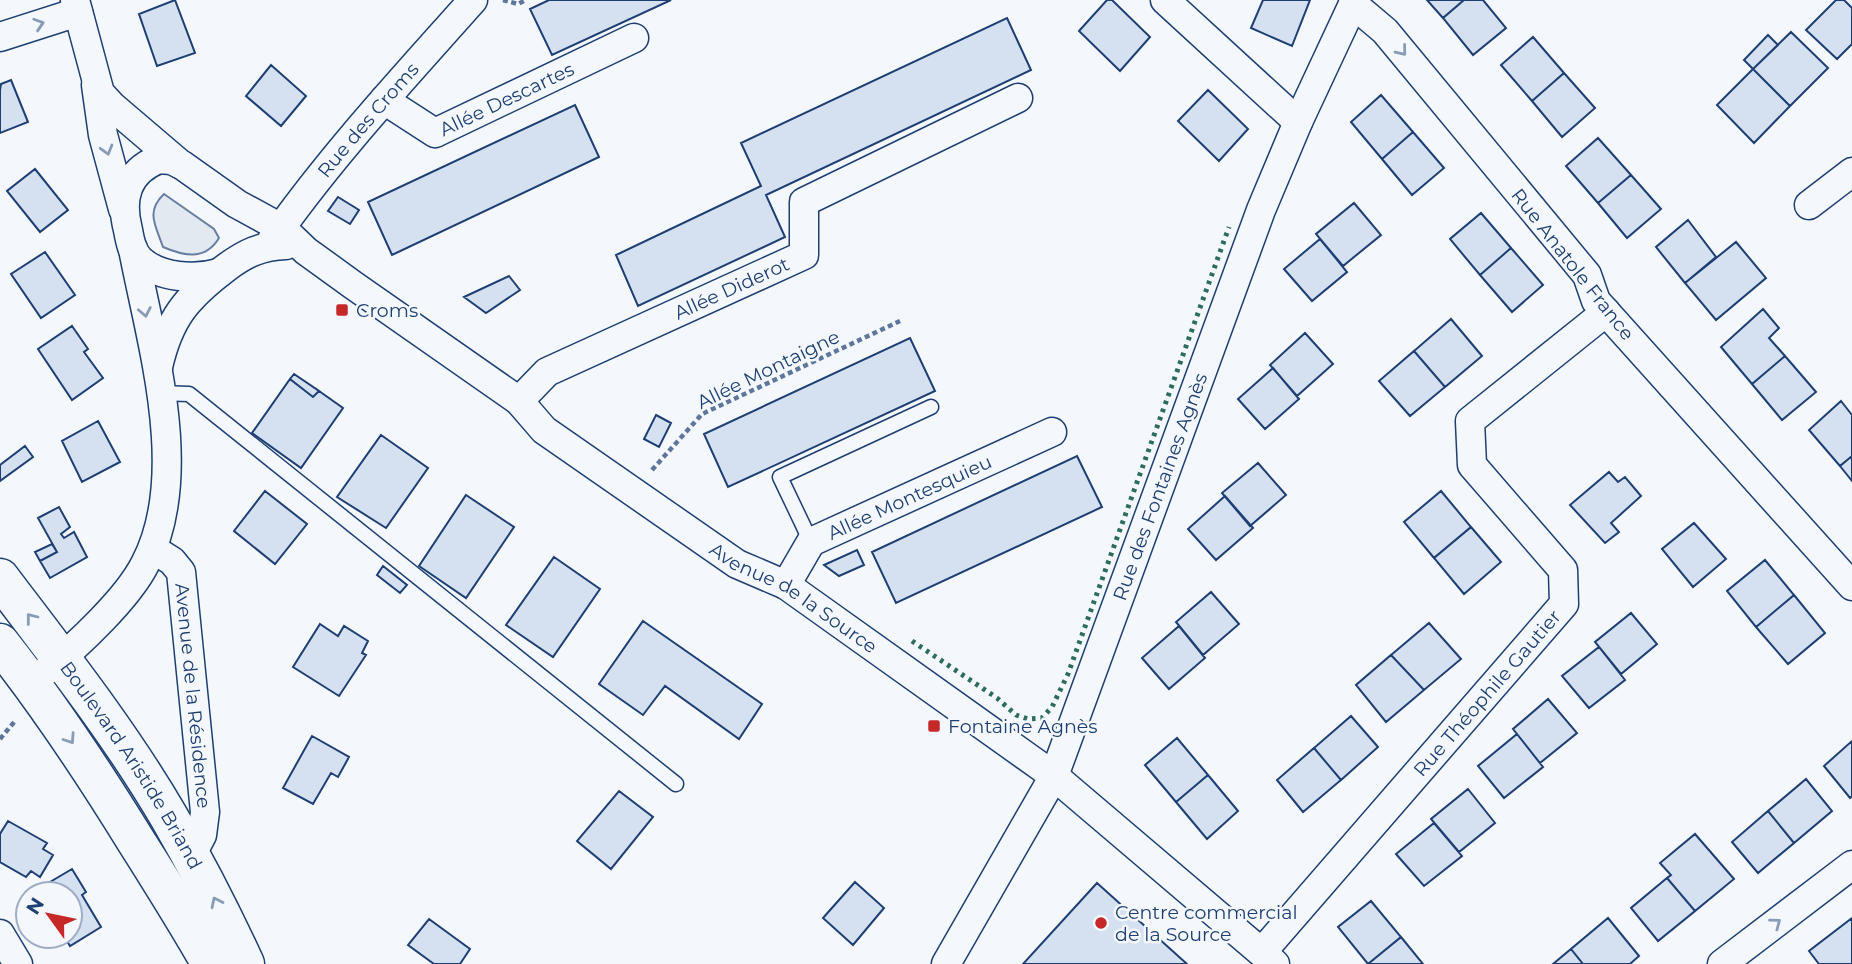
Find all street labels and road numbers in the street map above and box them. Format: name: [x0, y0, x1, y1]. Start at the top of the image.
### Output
street label: Allée Descartes: [436, 57, 578, 141]
street label: Rue des Croms: [313, 58, 424, 182]
street label: Rue Anatole France: [1506, 184, 1639, 345]
street label: Allée Diderot: [670, 252, 793, 325]
street label: Allée Montaigne: [693, 325, 843, 414]
street label: Rue des Fontaines Agnès: [1108, 370, 1212, 604]
street label: Allée Montesquieu: [824, 450, 995, 545]
street label: Avenue de la Source: [705, 538, 882, 658]
street label: Avenue de la Résidence: [170, 582, 216, 809]
street label: Rue Théophile Gautier: [1409, 605, 1566, 781]
street label: Boulevard Aristide Briand: [55, 657, 207, 873]

